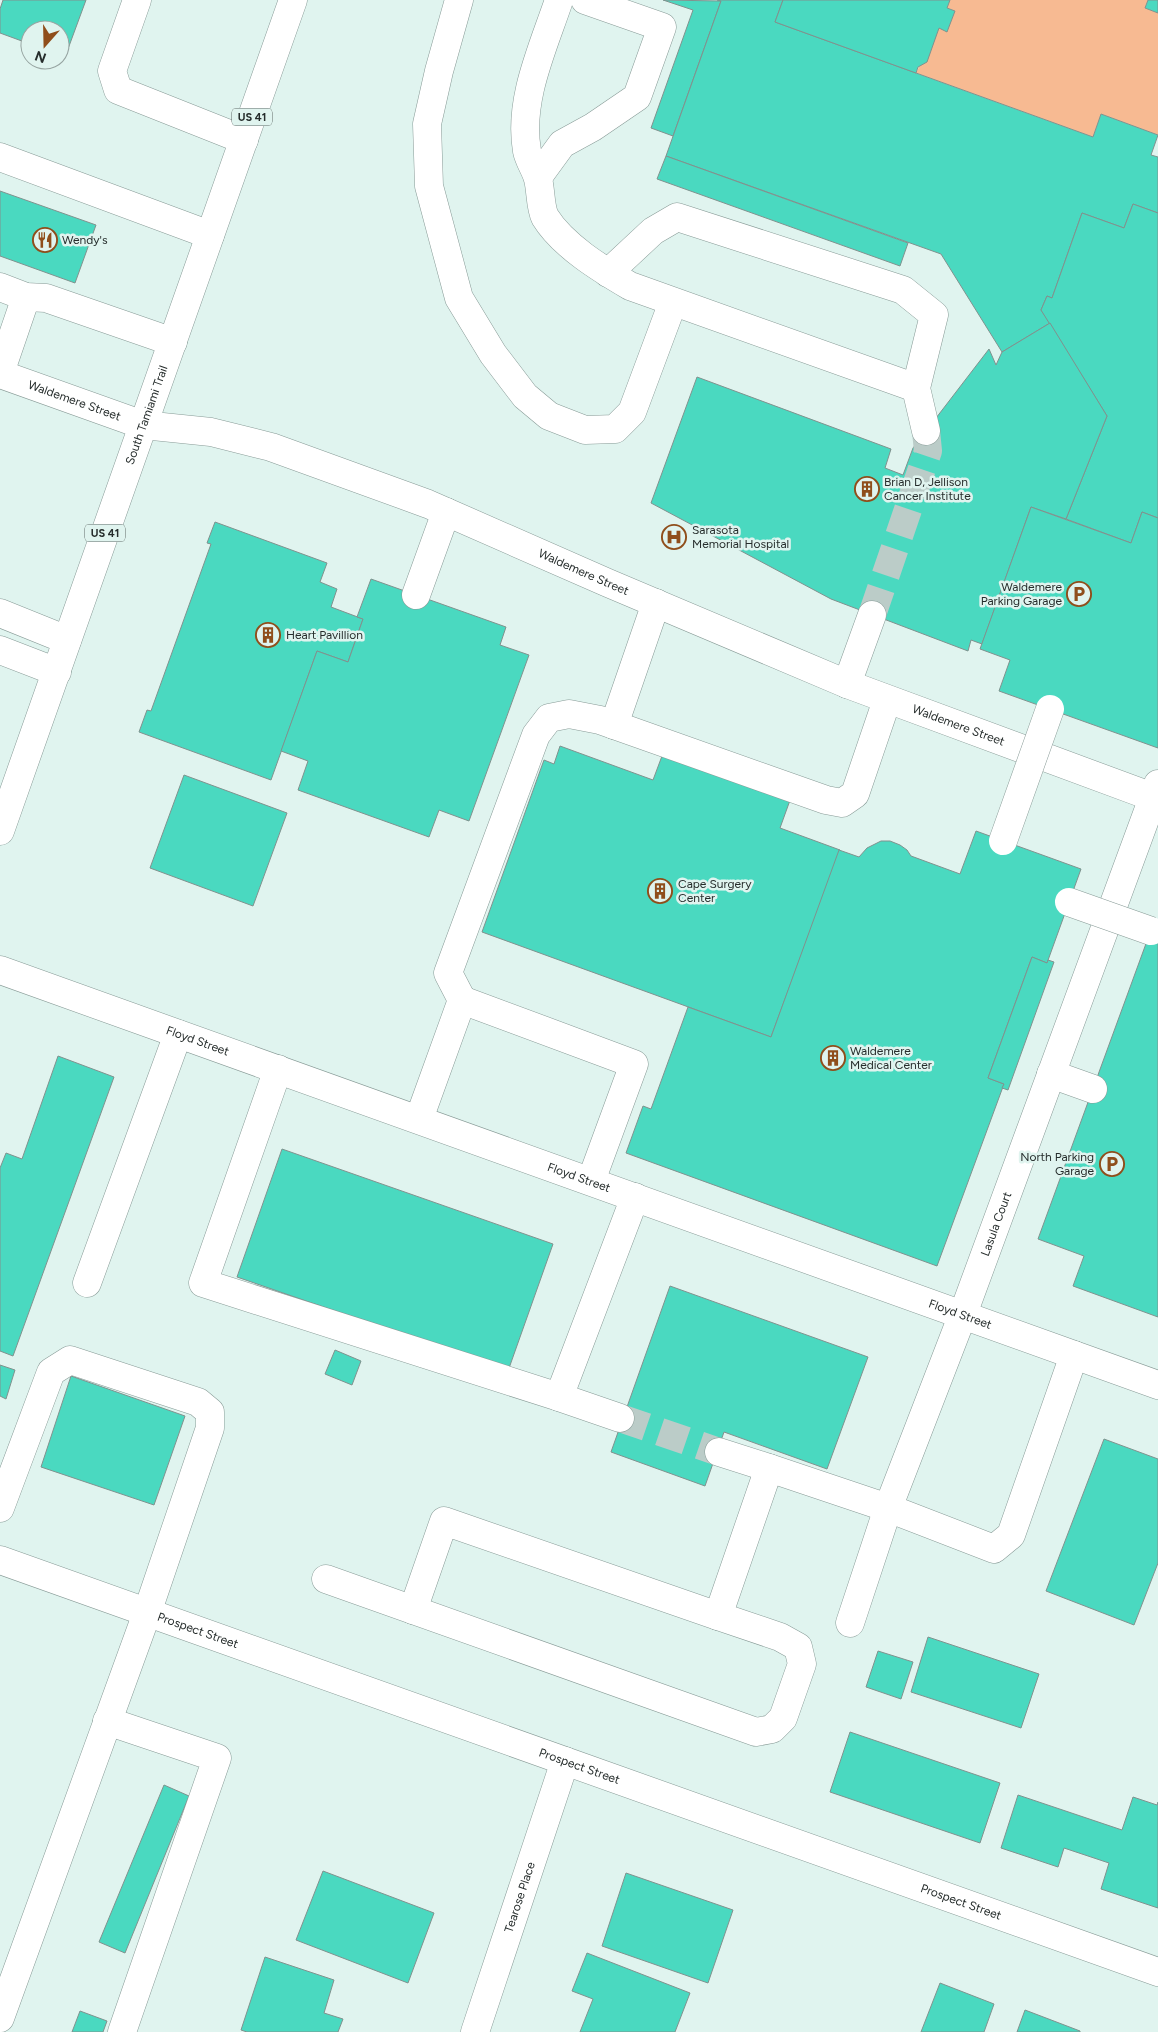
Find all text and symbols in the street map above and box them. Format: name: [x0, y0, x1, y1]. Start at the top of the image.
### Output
north arrow: [20, 20, 70, 70]
text: N: [33, 47, 49, 67]
road number: US 41: [232, 108, 272, 125]
restaurant icon: Wendy's: [32, 227, 58, 253]
place label: Wendy's: [62, 233, 108, 247]
street label: South Tamiami Trail: [123, 364, 171, 467]
street label: Waldemere Street: [26, 378, 123, 424]
place label: Brian D, Jellison Cancer Institute: [884, 475, 971, 503]
building icon: Brian D, Jellison Cancer Institute: [854, 476, 880, 502]
place label: Sarasota Memorial Hospital: [692, 523, 789, 551]
road number: US 41: [85, 524, 125, 542]
hospital icon: Sarasota Memorial Hospital: [661, 524, 687, 550]
street label: Waldemere Street: [536, 546, 631, 598]
place label: Waldemere Parking Garage: [981, 580, 1062, 608]
parking icon: Waldemere Parking Garage: [1066, 581, 1092, 607]
building icon: Heart Pavillion: [255, 622, 281, 648]
place label: Heart Pavillion: [286, 628, 363, 642]
street label: Waldemere Street: [910, 702, 1007, 749]
place label: Cape Surgery Center: [678, 877, 752, 905]
building icon: Cape Surgery Center: [647, 878, 673, 904]
street label: Floyd Street: [164, 1023, 231, 1059]
place label: Waldemere Medical Center: [850, 1044, 932, 1072]
building icon: Waldemere Medical Center: [820, 1045, 846, 1071]
place label: North Parking Garage: [1020, 1150, 1094, 1178]
parking icon: North Parking Garage: [1099, 1151, 1125, 1177]
street label: Floyd Street: [546, 1160, 613, 1195]
street label: Lasula Court: [978, 1190, 1014, 1258]
street label: Floyd Street: [927, 1296, 994, 1332]
street label: Prospect Street: [156, 1610, 241, 1651]
street label: Prospect Street: [537, 1745, 622, 1787]
street label: Tearose Place: [502, 1860, 538, 1934]
street label: Prospect Street: [919, 1881, 1004, 1923]

